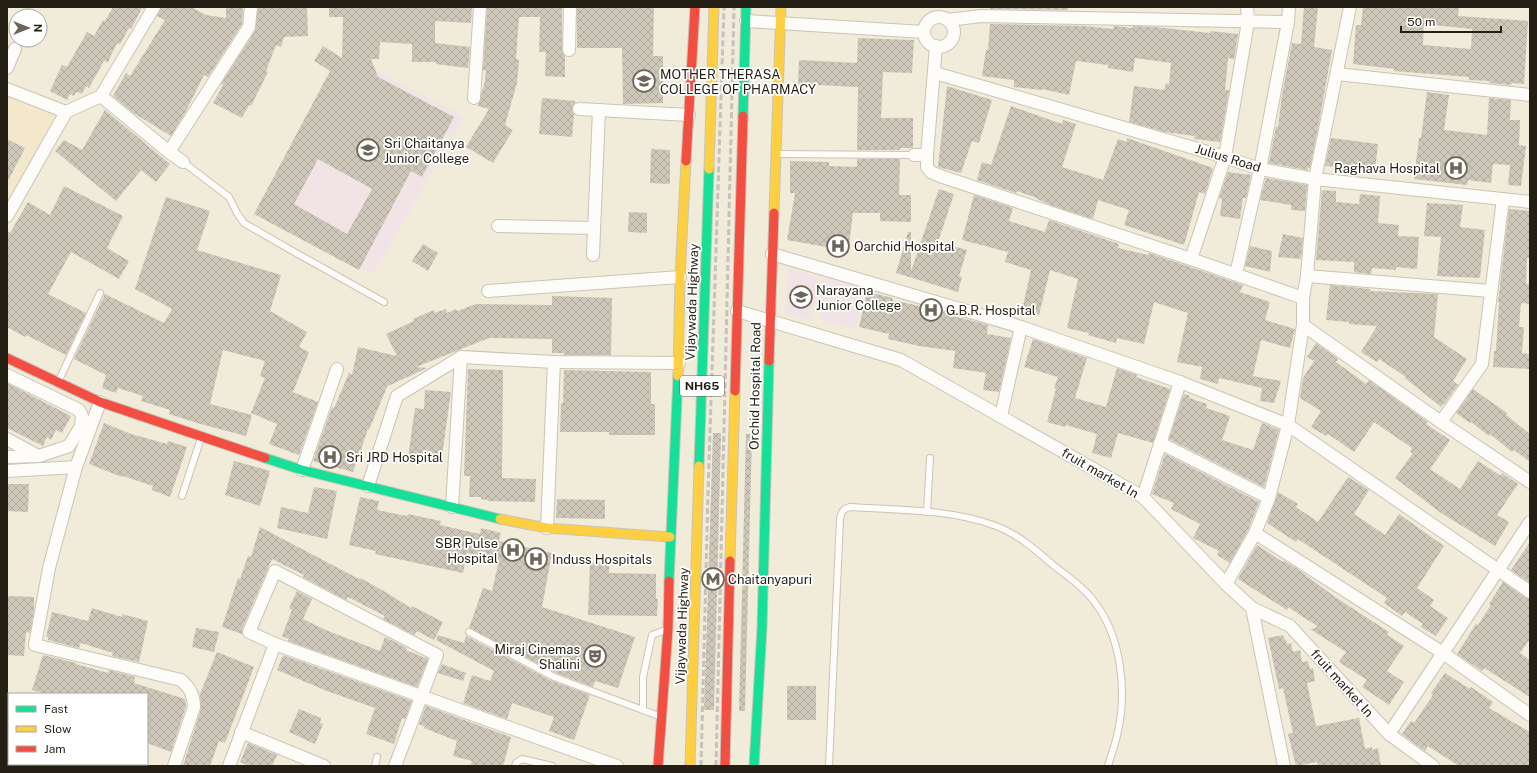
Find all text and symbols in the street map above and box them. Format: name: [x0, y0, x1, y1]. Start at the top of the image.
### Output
north arrow: [8, 8, 48, 48]
scale bar: [1401, 8, 1501, 34]
text: 50 m: [1407, 15, 1435, 29]
text: N: [32, 24, 44, 32]
place label: MOTHER THERASA COLLEGE OF PHARMACY: [660, 67, 816, 97]
school or university icon: MOTHER THERASA COLLEGE OF PHARMACY: [631, 68, 657, 94]
place label: Sri Chaitanya Junior College: [384, 136, 469, 166]
school or university icon: Sri Chaitanya Junior College: [355, 137, 381, 163]
street label: Julius Road: [1193, 141, 1263, 175]
hospital icon: Raghava Hospital: [1443, 155, 1469, 181]
place label: Raghava Hospital: [1334, 161, 1440, 176]
hospital icon: Oarchid Hospital: [825, 233, 851, 259]
place label: Oarchid Hospital: [854, 239, 955, 254]
street label: Vijaywada Highway: [682, 243, 702, 361]
place label: Narayana Junior College: [816, 283, 901, 313]
school or university icon: Narayana Junior College: [788, 284, 814, 310]
hospital icon: G.B.R. Hospital: [918, 297, 944, 323]
place label: G.B.R. Hospital: [946, 303, 1036, 318]
street label: Orchid Hospital Road: [746, 322, 764, 450]
road number: NH65: [680, 376, 724, 396]
hospital icon: Sri JRD Hospital: [317, 444, 343, 470]
street label: fruit market ln: [1059, 445, 1141, 501]
place label: Sri JRD Hospital: [346, 450, 443, 465]
place label: SBR Pulse Hospital: [435, 536, 498, 566]
hospital icon: SBR Pulse Hospital: [500, 537, 526, 563]
hospital icon: Induss Hospitals: [523, 546, 549, 572]
place label: Induss Hospitals: [552, 552, 652, 567]
metro station icon: Chaitanyapuri: [700, 566, 726, 592]
street label: Vijaywada Highway: [672, 567, 692, 685]
place label: Chaitanyapuri: [728, 572, 812, 587]
place label: Miraj Cinemas Shalini: [495, 642, 580, 672]
theatre icon: Miraj Cinemas Shalini: [582, 643, 608, 669]
street label: fruit market ln: [1308, 646, 1376, 720]
legend: [8, 693, 148, 765]
text: Fast: [44, 702, 69, 716]
text: Slow: [44, 722, 72, 736]
text: Jam: [44, 742, 66, 756]

